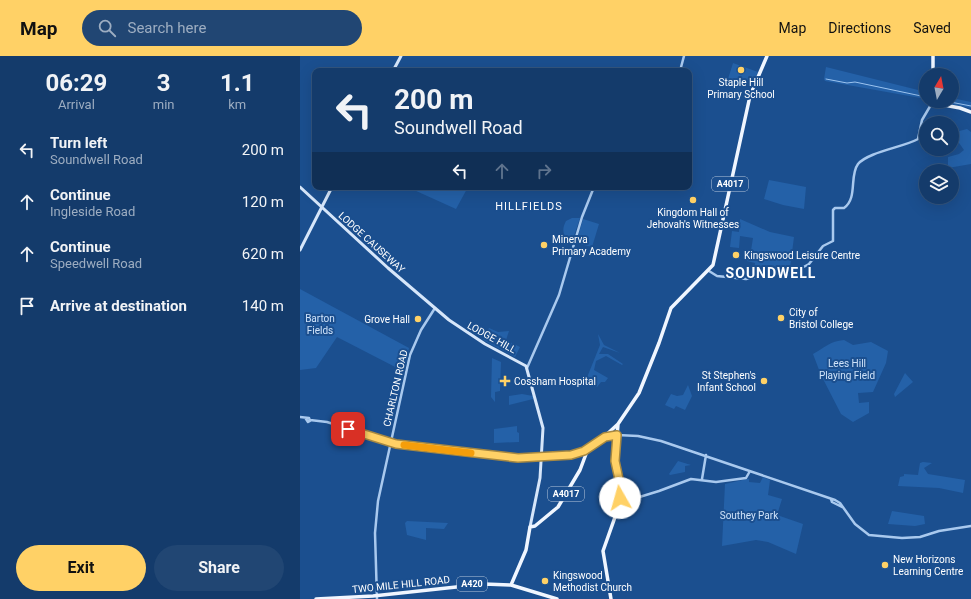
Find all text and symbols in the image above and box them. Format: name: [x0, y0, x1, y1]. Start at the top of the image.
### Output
search box: [82, 10, 362, 46]
text: Map: [20, 17, 58, 40]
icon: search: [96, 17, 118, 39]
text: Search here: [128, 19, 206, 37]
text: Map: [779, 20, 806, 36]
text: Directions: [828, 20, 891, 36]
text: Saved: [913, 20, 951, 36]
marker: Staple Hill Primary School: [736, 65, 746, 75]
north arrow: [919, 68, 959, 108]
map controls: [919, 68, 959, 204]
text: 06:29: [45, 69, 107, 97]
text: 3: [157, 69, 171, 97]
text: 1.1: [220, 69, 255, 97]
place label: Staple Hill Primary School: [707, 77, 775, 100]
text: 200 m: [394, 83, 473, 116]
icon: left: [328, 84, 380, 136]
text: Arrival: [58, 97, 95, 112]
text: min: [153, 97, 175, 112]
text: km: [228, 97, 246, 112]
button: search: [919, 116, 959, 156]
text: Soundwell Road: [394, 117, 523, 138]
text: Turn left: [50, 134, 107, 152]
icon: left: [16, 139, 38, 161]
text: 200 m: [242, 141, 284, 159]
text: Soundwell Road: [50, 152, 143, 167]
icon: left: [449, 160, 471, 182]
icon: ahead: [491, 160, 513, 182]
icon: right: [533, 160, 555, 182]
button: layers: [919, 164, 959, 204]
road number: A4017: [712, 177, 748, 191]
text: Continue: [50, 186, 111, 204]
icon: ahead: [16, 191, 38, 213]
text: 120 m: [242, 193, 284, 211]
marker: Kingdom Hall of Jehovah's Witnesses: [688, 195, 698, 205]
district label: HILLFIELDS: [495, 200, 563, 213]
text: Ingleside Road: [50, 204, 135, 219]
place label: Kingdom Hall of Jehovah's Witnesses: [647, 207, 739, 230]
street label: LODGE CAUSEWAY: [336, 210, 407, 275]
place label: Minerva Primary Academy: [552, 234, 631, 257]
text: Continue: [50, 238, 111, 256]
marker: Minerva Primary Academy: [539, 240, 549, 250]
icon: ahead: [16, 243, 38, 265]
text: 620 m: [242, 245, 284, 263]
marker: Kingswood Leisure Centre: [731, 250, 741, 260]
place label: Kingswood Leisure Centre: [744, 250, 860, 261]
text: Speedwell Road: [50, 256, 142, 271]
district label: SOUNDWELL: [726, 265, 816, 281]
icon: arrive: [16, 295, 38, 317]
text: Arrive at destination: [50, 297, 187, 315]
text: 140 m: [242, 297, 284, 315]
place label: City of Bristol College: [789, 307, 853, 330]
park label: Barton Fields: [305, 313, 335, 336]
marker: City of Bristol College: [776, 313, 786, 323]
place label: Grove Hall: [364, 314, 410, 325]
marker: Grove Hall: [413, 314, 423, 324]
street label: LODGE HILL: [465, 320, 519, 356]
street label: CHARLTON ROAD: [381, 348, 410, 428]
park label: Lees Hill Playing Field: [819, 358, 875, 381]
place label: St Stephen's Infant School: [697, 370, 756, 393]
marker: Cossham Hospital: [499, 375, 511, 387]
place label: Cossham Hospital: [514, 376, 596, 387]
marker: St Stephen's Infant School: [759, 376, 769, 386]
pin: [331, 412, 365, 446]
icon: arrive: [337, 418, 359, 440]
position arrow: [599, 477, 641, 519]
road number: A4017: [548, 487, 584, 501]
park label: Southey Park: [720, 510, 779, 521]
button: Exit: [16, 545, 146, 591]
button: Share: [154, 545, 284, 591]
place label: New Horizons Learning Centre: [893, 554, 963, 577]
marker: New Horizons Learning Centre: [880, 560, 890, 570]
place label: Kingswood Methodist Church: [553, 570, 632, 593]
street label: TWO MILE HILL ROAD: [352, 574, 451, 595]
marker: Kingswood Methodist Church: [540, 576, 550, 586]
road number: A420: [457, 577, 487, 591]

